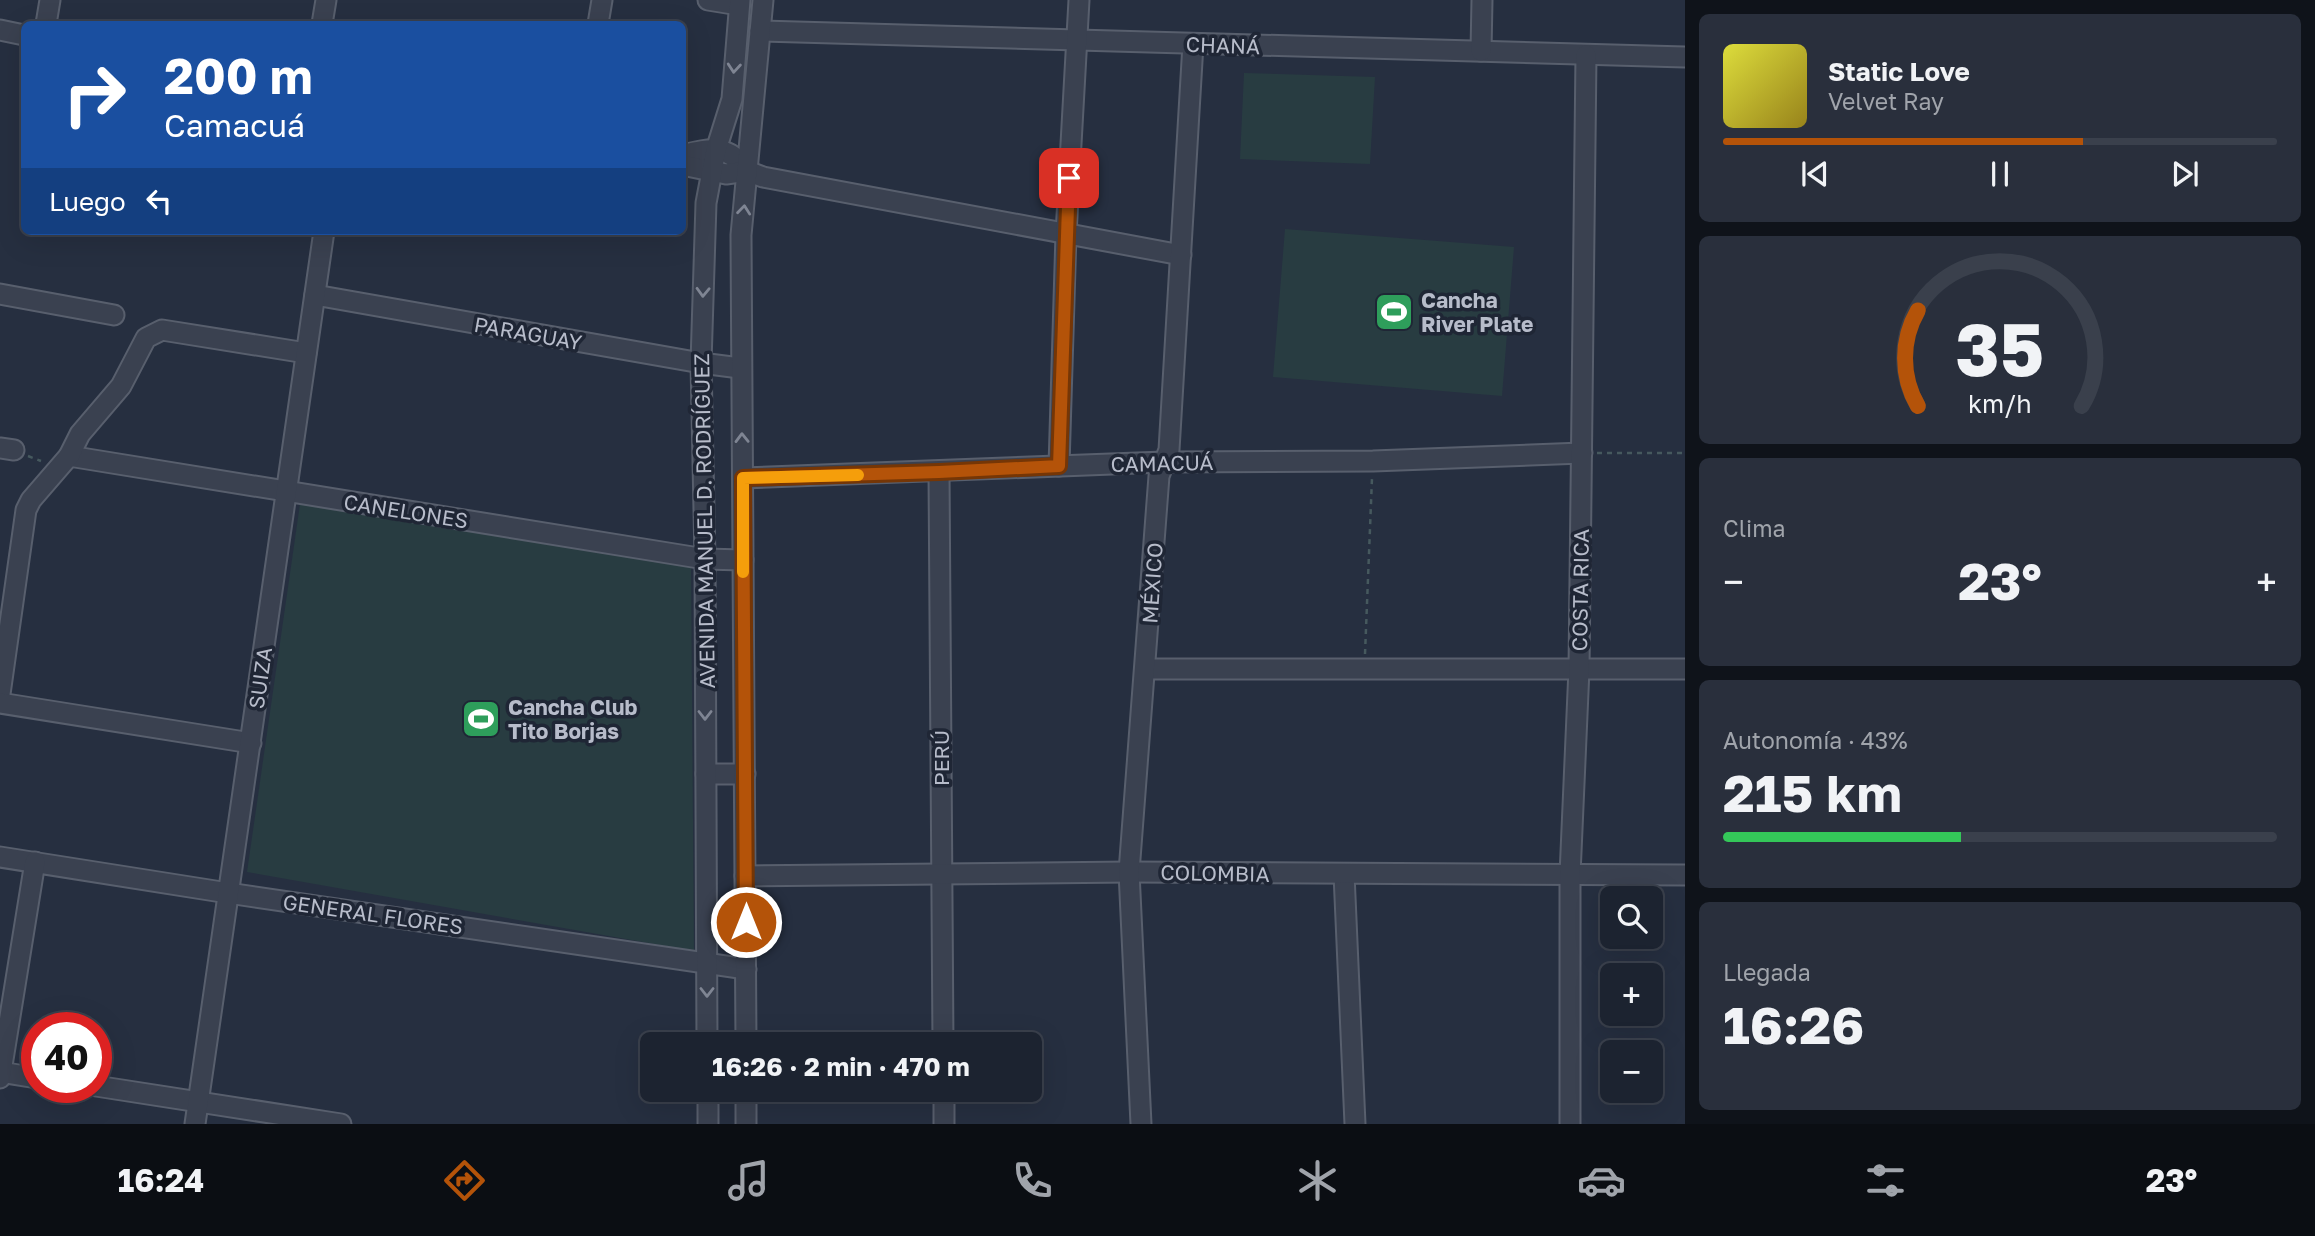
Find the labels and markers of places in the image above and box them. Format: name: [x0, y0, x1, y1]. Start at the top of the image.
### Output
pin: [1039, 148, 1099, 208]
place label: Cancha River Plate: [1421, 287, 1533, 337]
sports icon: Cancha River Plate: [1373, 291, 1415, 333]
place label: Cancha Club Tito Borjas: [508, 694, 637, 744]
sports icon: Cancha Club Tito Borjas: [460, 698, 502, 740]

